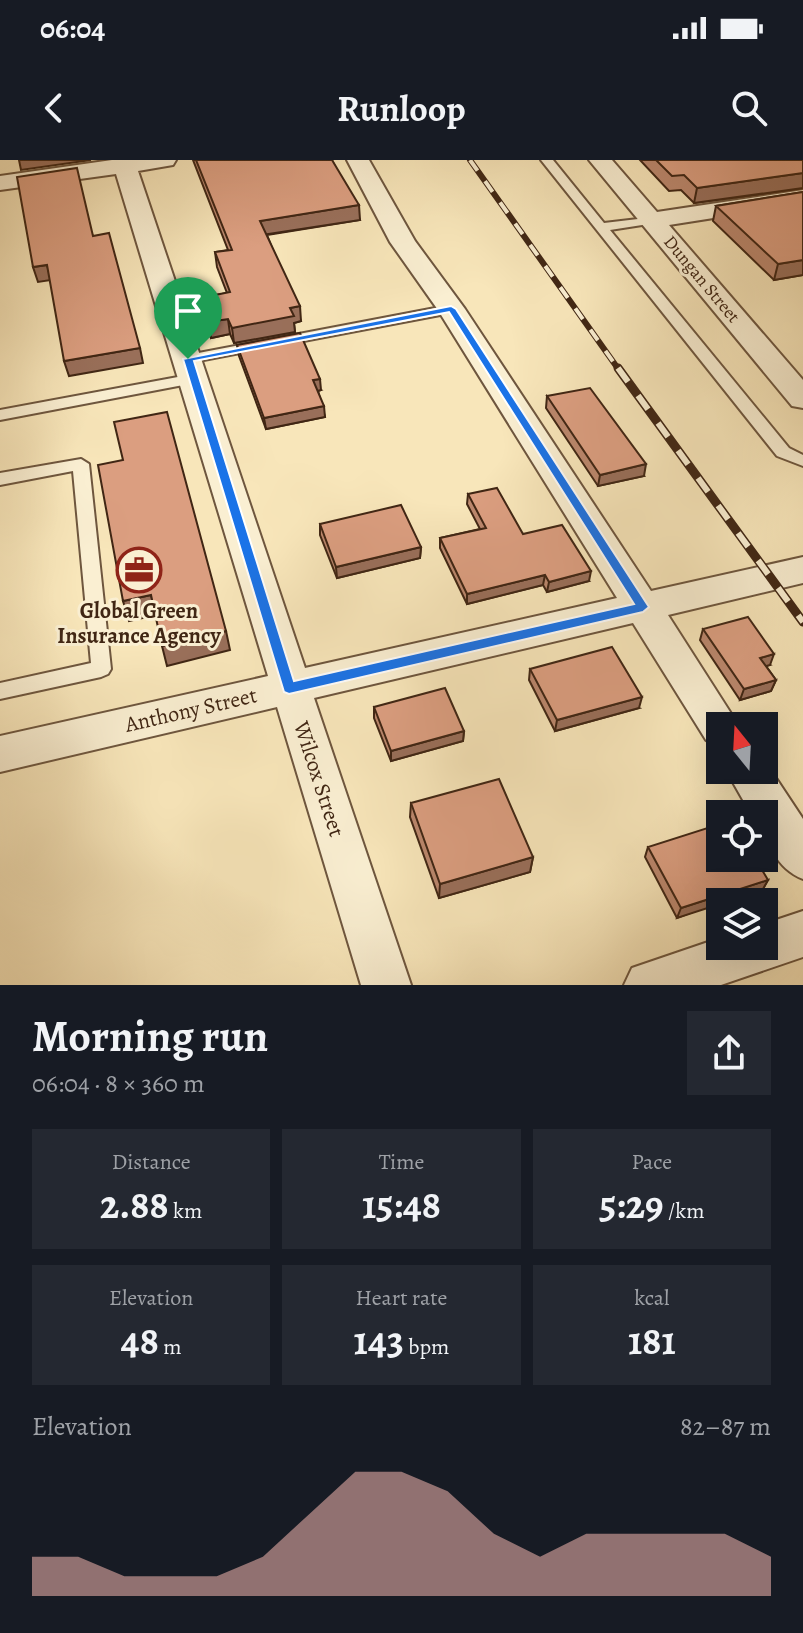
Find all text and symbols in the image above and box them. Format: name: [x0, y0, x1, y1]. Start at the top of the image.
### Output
text: 06:04: [40, 8, 105, 48]
text: Runloop: [337, 84, 466, 133]
icon: back: [32, 86, 76, 130]
icon: search: [727, 86, 771, 130]
street label: Dungan Street: [658, 230, 746, 328]
pin: [154, 277, 222, 359]
icon: arrive: [166, 289, 210, 333]
office icon: Global Green Insurance Agency: [115, 546, 163, 594]
place label: Global Green Insurance Agency: [57, 596, 221, 651]
street label: Anthony Street: [121, 680, 260, 740]
north arrow: [706, 712, 778, 784]
map controls: [706, 712, 778, 960]
street label: Wilcox Street: [286, 717, 352, 841]
button: locate: [706, 800, 778, 872]
button: layers: [706, 888, 778, 960]
text: Morning run: [32, 1006, 268, 1066]
button: share: [687, 1011, 771, 1095]
text: 06:04 · 8 × 360 m: [32, 1066, 205, 1101]
text: Distance: [112, 1147, 191, 1177]
text: Time: [379, 1147, 424, 1177]
text: Pace: [631, 1147, 672, 1177]
text: 2.88: [100, 1177, 169, 1232]
text: 15:48: [362, 1177, 441, 1232]
text: 5:29: [599, 1177, 664, 1232]
text: km: [169, 1196, 202, 1226]
text: /km: [664, 1196, 704, 1226]
text: Elevation: [109, 1283, 193, 1313]
text: Heart rate: [356, 1283, 447, 1313]
text: kcal: [634, 1283, 669, 1313]
text: 48: [121, 1313, 159, 1368]
text: 143: [354, 1313, 404, 1368]
text: 181: [628, 1313, 676, 1368]
text: m: [159, 1332, 182, 1362]
text: bpm: [404, 1332, 449, 1362]
text: Elevation: [32, 1409, 132, 1444]
text: 82–87 m: [680, 1409, 771, 1444]

